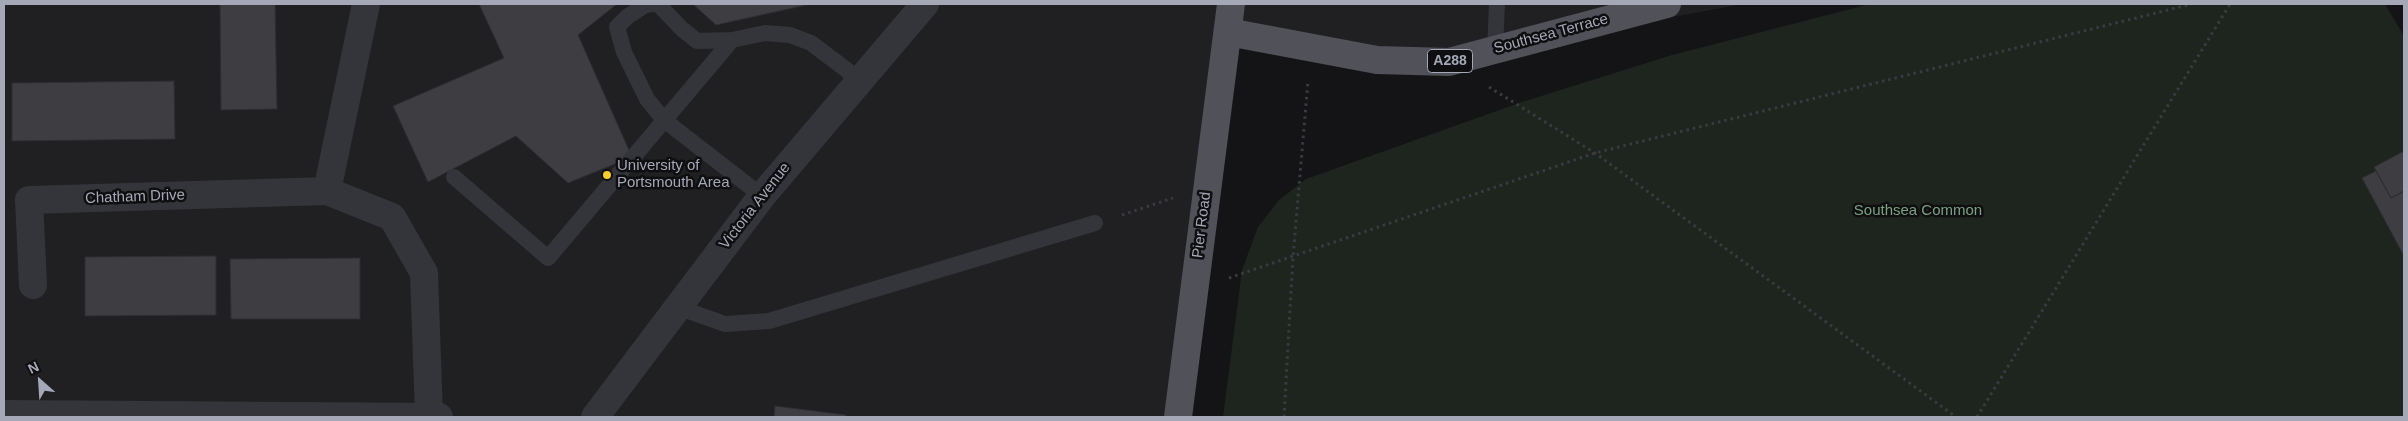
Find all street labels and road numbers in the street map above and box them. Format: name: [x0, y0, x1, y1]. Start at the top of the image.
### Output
street label: Southsea Terrace: [1492, 10, 1610, 58]
road number: A288: [1428, 49, 1472, 72]
street label: Victoria Avenue: [716, 159, 794, 253]
street label: Chatham Drive: [85, 186, 185, 208]
street label: Pier Road: [1189, 191, 1215, 259]

